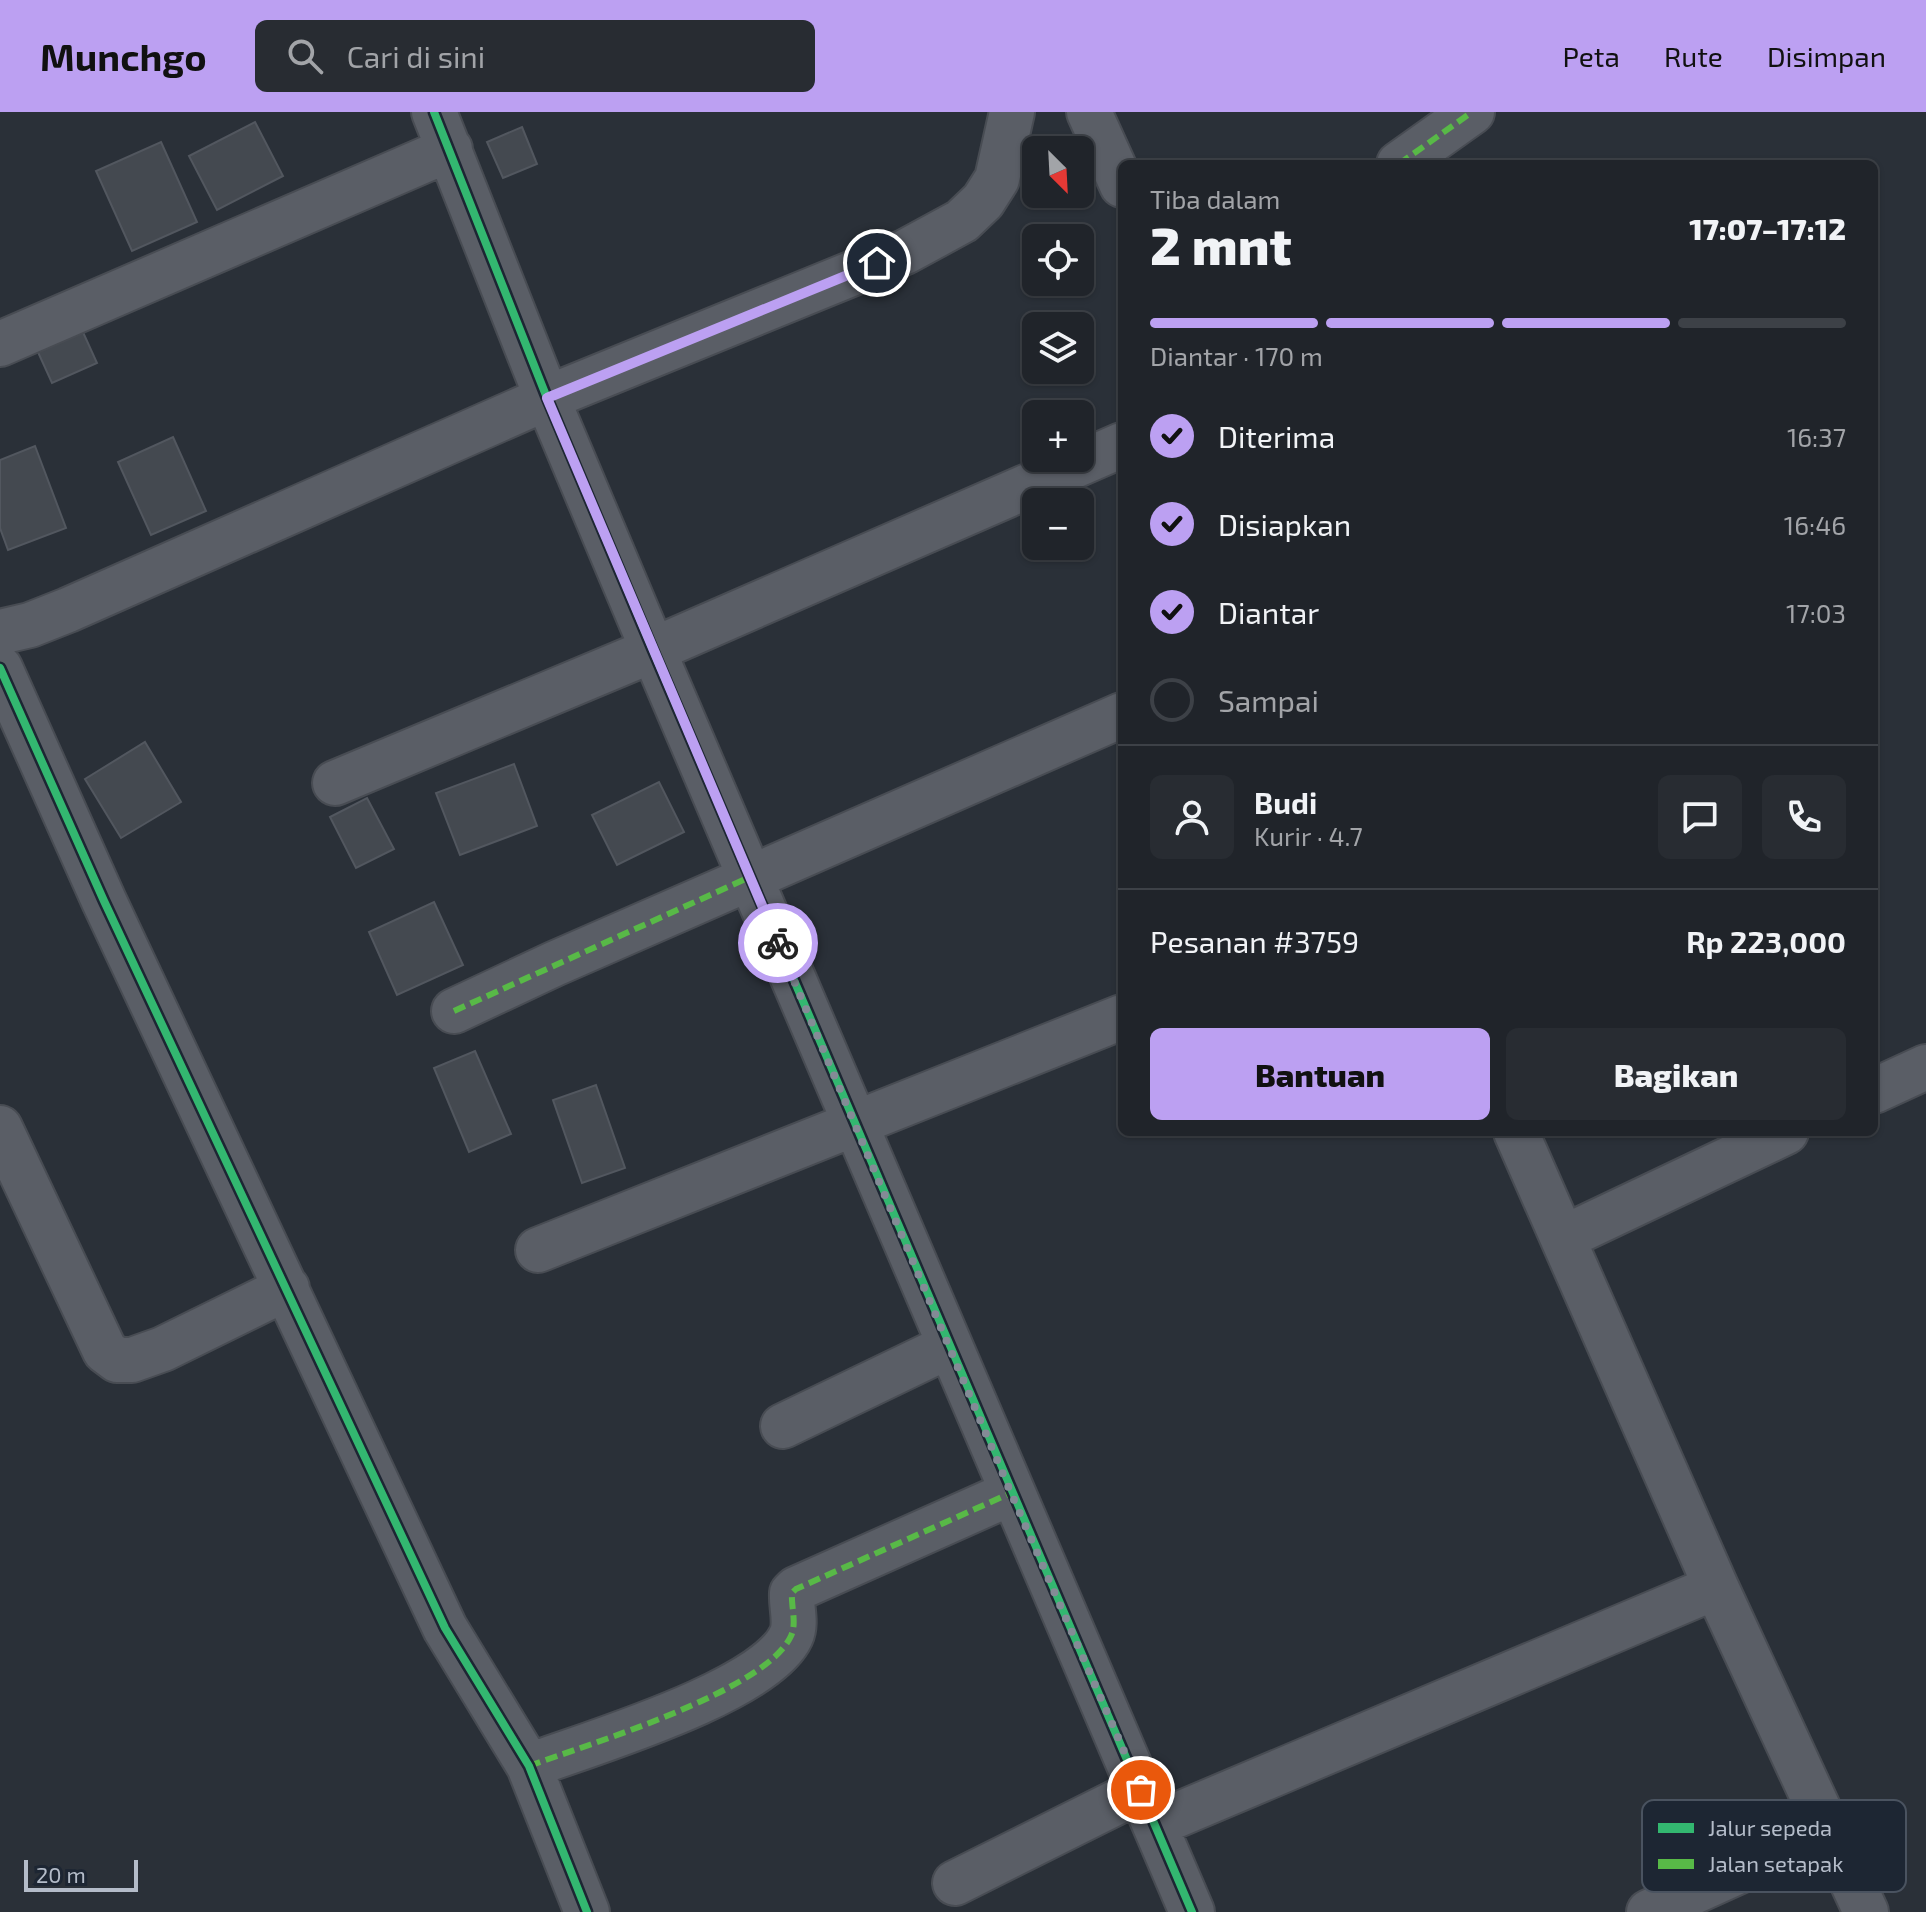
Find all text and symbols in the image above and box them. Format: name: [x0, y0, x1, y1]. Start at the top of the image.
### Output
search box: [255, 20, 815, 92]
text: Munchgo: [40, 33, 207, 79]
icon: search: [283, 34, 327, 78]
text: Cari di sini: [347, 38, 485, 74]
text: Peta: [1562, 39, 1620, 73]
text: Rute: [1664, 39, 1723, 73]
text: Disimpan: [1767, 39, 1886, 73]
north arrow: [1022, 136, 1094, 208]
map controls: [1022, 136, 1094, 560]
text: Tiba dalam: [1150, 183, 1280, 214]
text: 17:07–17:12: [1689, 210, 1846, 246]
text: 2 mnt: [1150, 213, 1292, 275]
button: locate: [1022, 224, 1094, 296]
pin: [843, 229, 911, 297]
icon: home: [855, 241, 899, 285]
button: layers: [1022, 312, 1094, 384]
text: Diantar · 170 m: [1150, 340, 1323, 371]
button: +: [1022, 400, 1094, 472]
icon: check: [1150, 414, 1194, 458]
text: Diterima: [1218, 418, 1335, 454]
text: 16:37: [1787, 421, 1846, 452]
button: −: [1022, 488, 1094, 560]
icon: check: [1150, 502, 1194, 546]
text: Disiapkan: [1218, 506, 1351, 542]
text: 16:46: [1784, 509, 1846, 540]
icon: check: [1150, 590, 1194, 634]
text: Diantar: [1218, 594, 1319, 630]
text: 17:03: [1786, 597, 1846, 628]
text: Sampai: [1218, 682, 1319, 718]
button: person: [1150, 775, 1234, 859]
button: chat: [1658, 775, 1742, 859]
button: phone: [1762, 775, 1846, 859]
text: Budi: [1254, 784, 1317, 820]
text: Kurir · 4.7: [1254, 820, 1363, 851]
courier: [738, 903, 818, 983]
icon: bike: [756, 921, 800, 965]
text: Pesanan #3759: [1150, 923, 1359, 959]
text: Rp 223,000: [1686, 923, 1846, 959]
button: Bantuan: [1150, 1028, 1490, 1120]
button: Bagikan: [1506, 1028, 1846, 1120]
pin: [1107, 1756, 1175, 1824]
icon: bag: [1119, 1768, 1163, 1812]
legend: [1642, 1800, 1906, 1892]
text: Jalur sepeda: [1708, 1814, 1832, 1840]
text: Jalan setapak: [1708, 1850, 1843, 1876]
scale bar: [24, 1856, 138, 1892]
text: 20 m: [36, 1861, 86, 1887]

